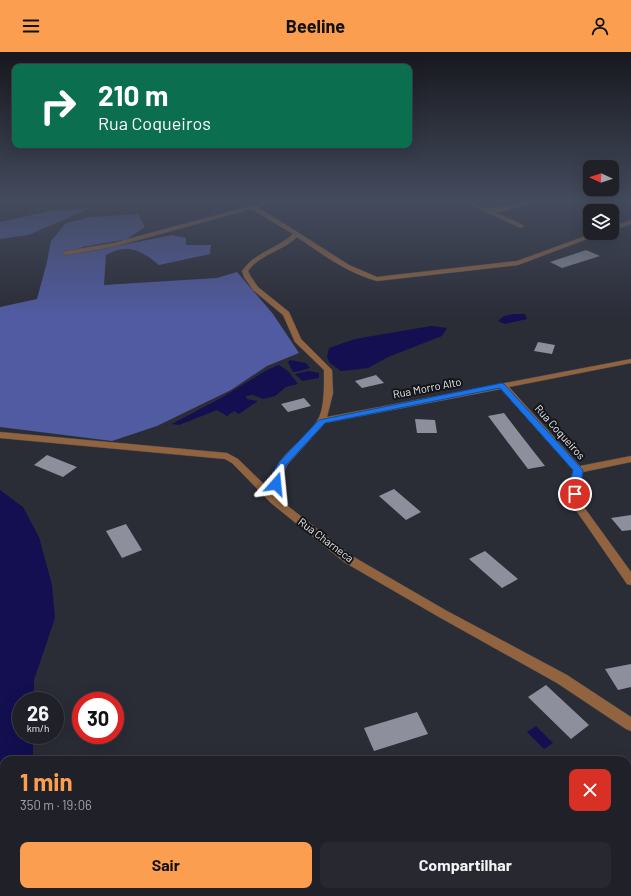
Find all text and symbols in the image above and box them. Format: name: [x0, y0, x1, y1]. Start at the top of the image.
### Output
icon: menu: [20, 15, 42, 37]
text: Beeline: [286, 15, 345, 37]
icon: person: [589, 15, 611, 37]
text: 210 m: [98, 78, 168, 112]
icon: right: [32, 80, 84, 132]
text: Rua Coqueiros: [98, 112, 211, 134]
north arrow: [583, 160, 619, 196]
map controls: [583, 160, 619, 240]
button: layers: [583, 204, 619, 240]
street label: Rua Morro Alto: [392, 374, 462, 401]
street label: Rua Coqueiros: [532, 402, 588, 462]
position arrow: [255, 463, 297, 505]
pin: [558, 477, 592, 511]
icon: arrive: [564, 483, 586, 505]
street label: Rua Charneca: [296, 515, 356, 565]
speed limit sign: 30: [72, 692, 124, 744]
text: 26: [27, 701, 49, 725]
text: km/h: [27, 722, 49, 734]
text: 1 min: [20, 767, 73, 796]
button: close: [569, 769, 611, 811]
text: 350 m · 19:06: [20, 797, 92, 813]
button: Sair: [20, 842, 312, 888]
button: Compartilhar: [320, 842, 611, 888]

